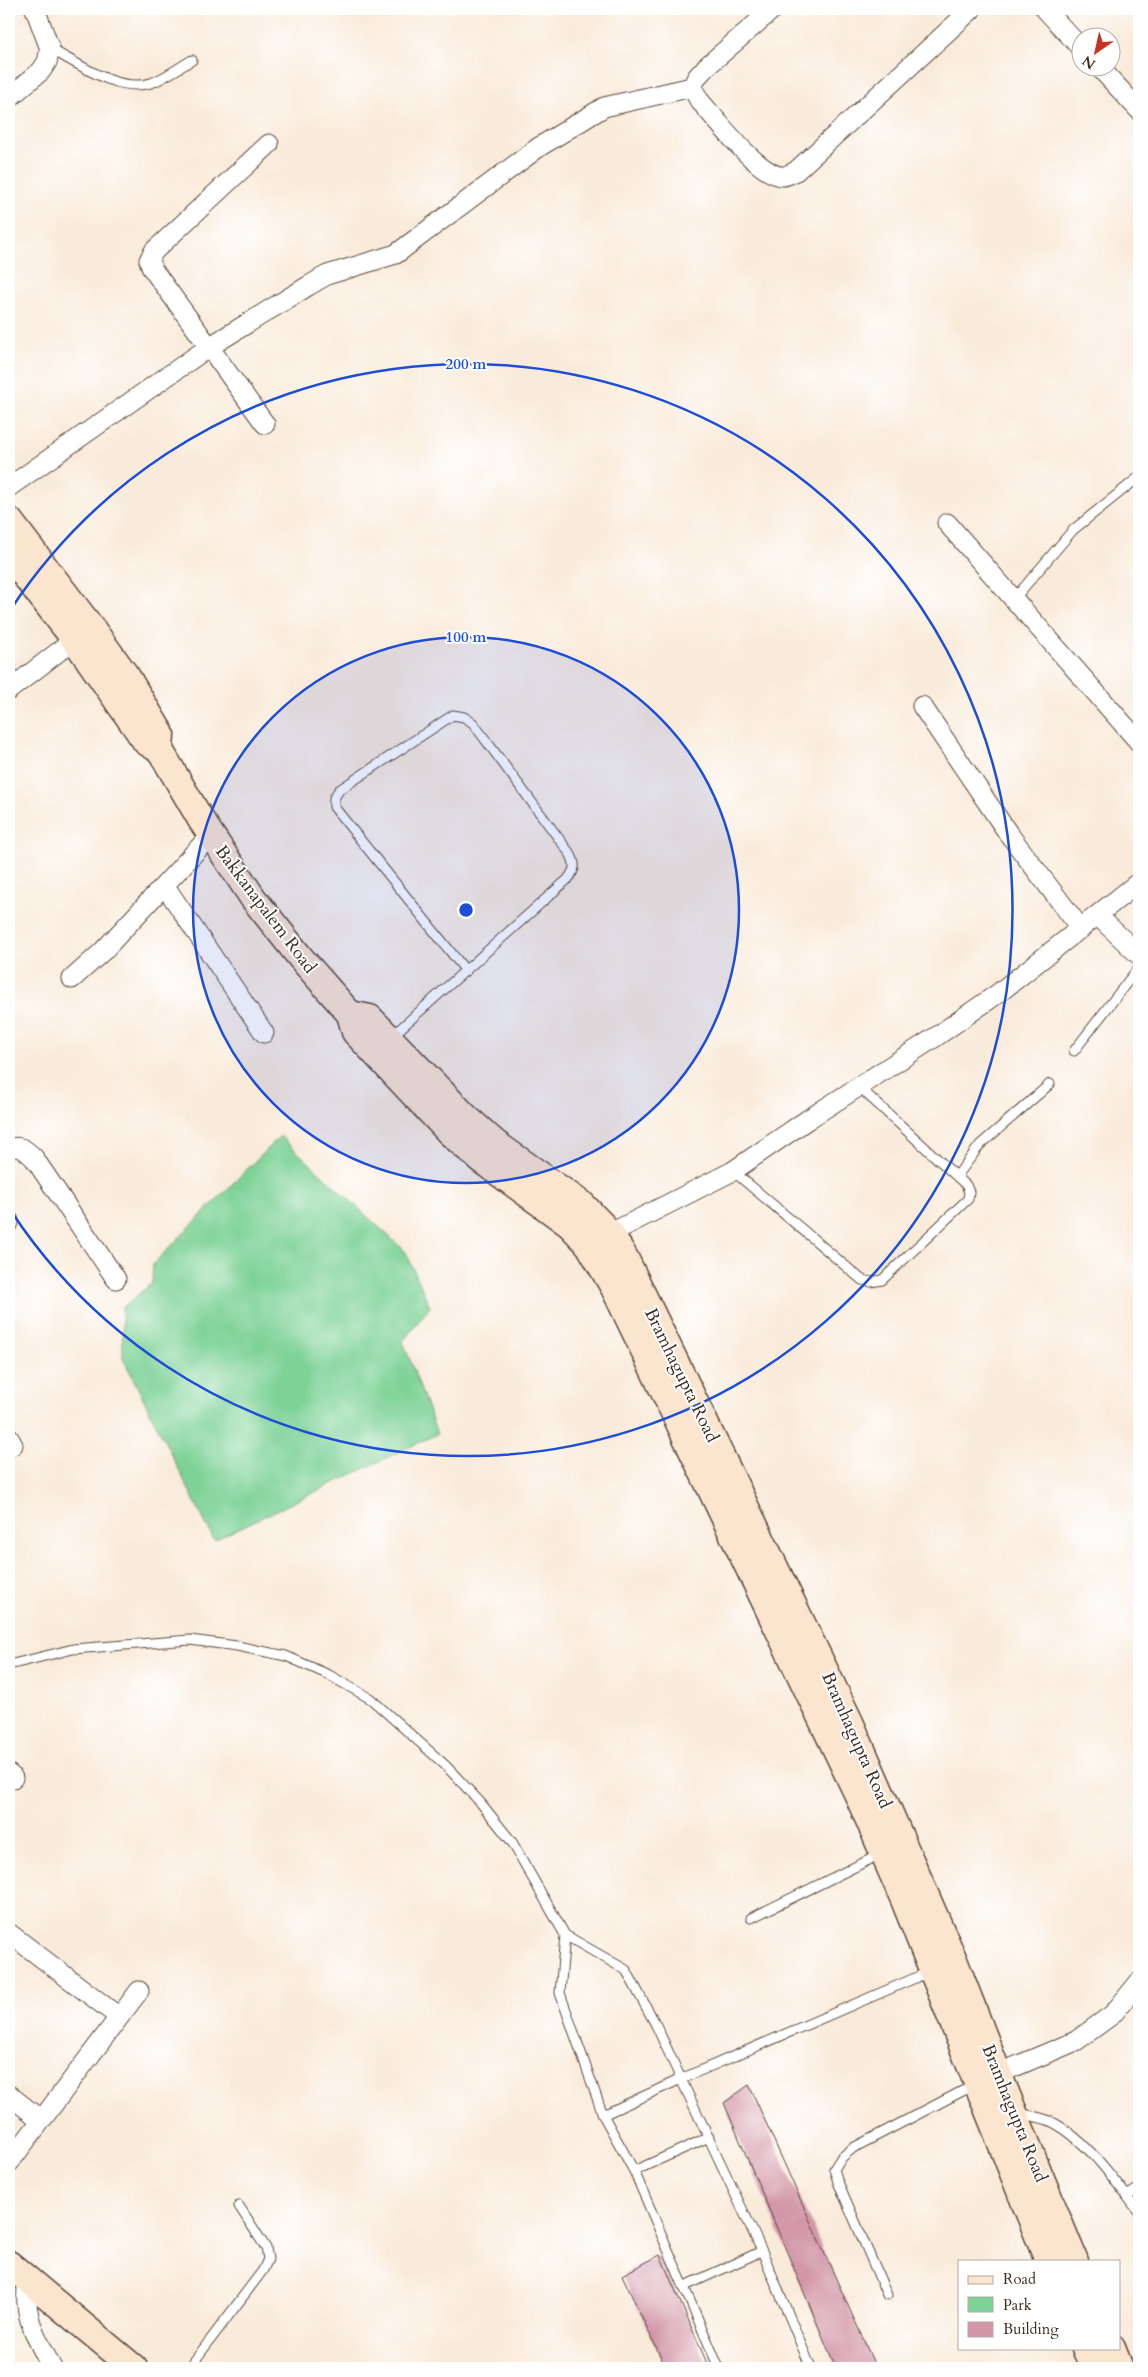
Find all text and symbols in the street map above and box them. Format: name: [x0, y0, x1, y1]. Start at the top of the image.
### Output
north arrow: [1070, 28, 1120, 78]
text: N: [1079, 51, 1099, 74]
text: 200 m: [446, 354, 487, 374]
text: 100 m: [446, 627, 487, 647]
street label: Bakkanapalem Road: [209, 840, 322, 979]
centre of rings: [457, 901, 475, 919]
street label: Bramhagupta Road: [638, 1304, 725, 1447]
street label: Bramhagupta Road: [815, 1668, 898, 1813]
street label: Bramhagupta Road: [975, 2040, 1054, 2186]
legend: [958, 2260, 1120, 2350]
text: Road: [1003, 2269, 1036, 2289]
text: Park: [1003, 2295, 1032, 2315]
text: Building: [1003, 2319, 1059, 2339]

